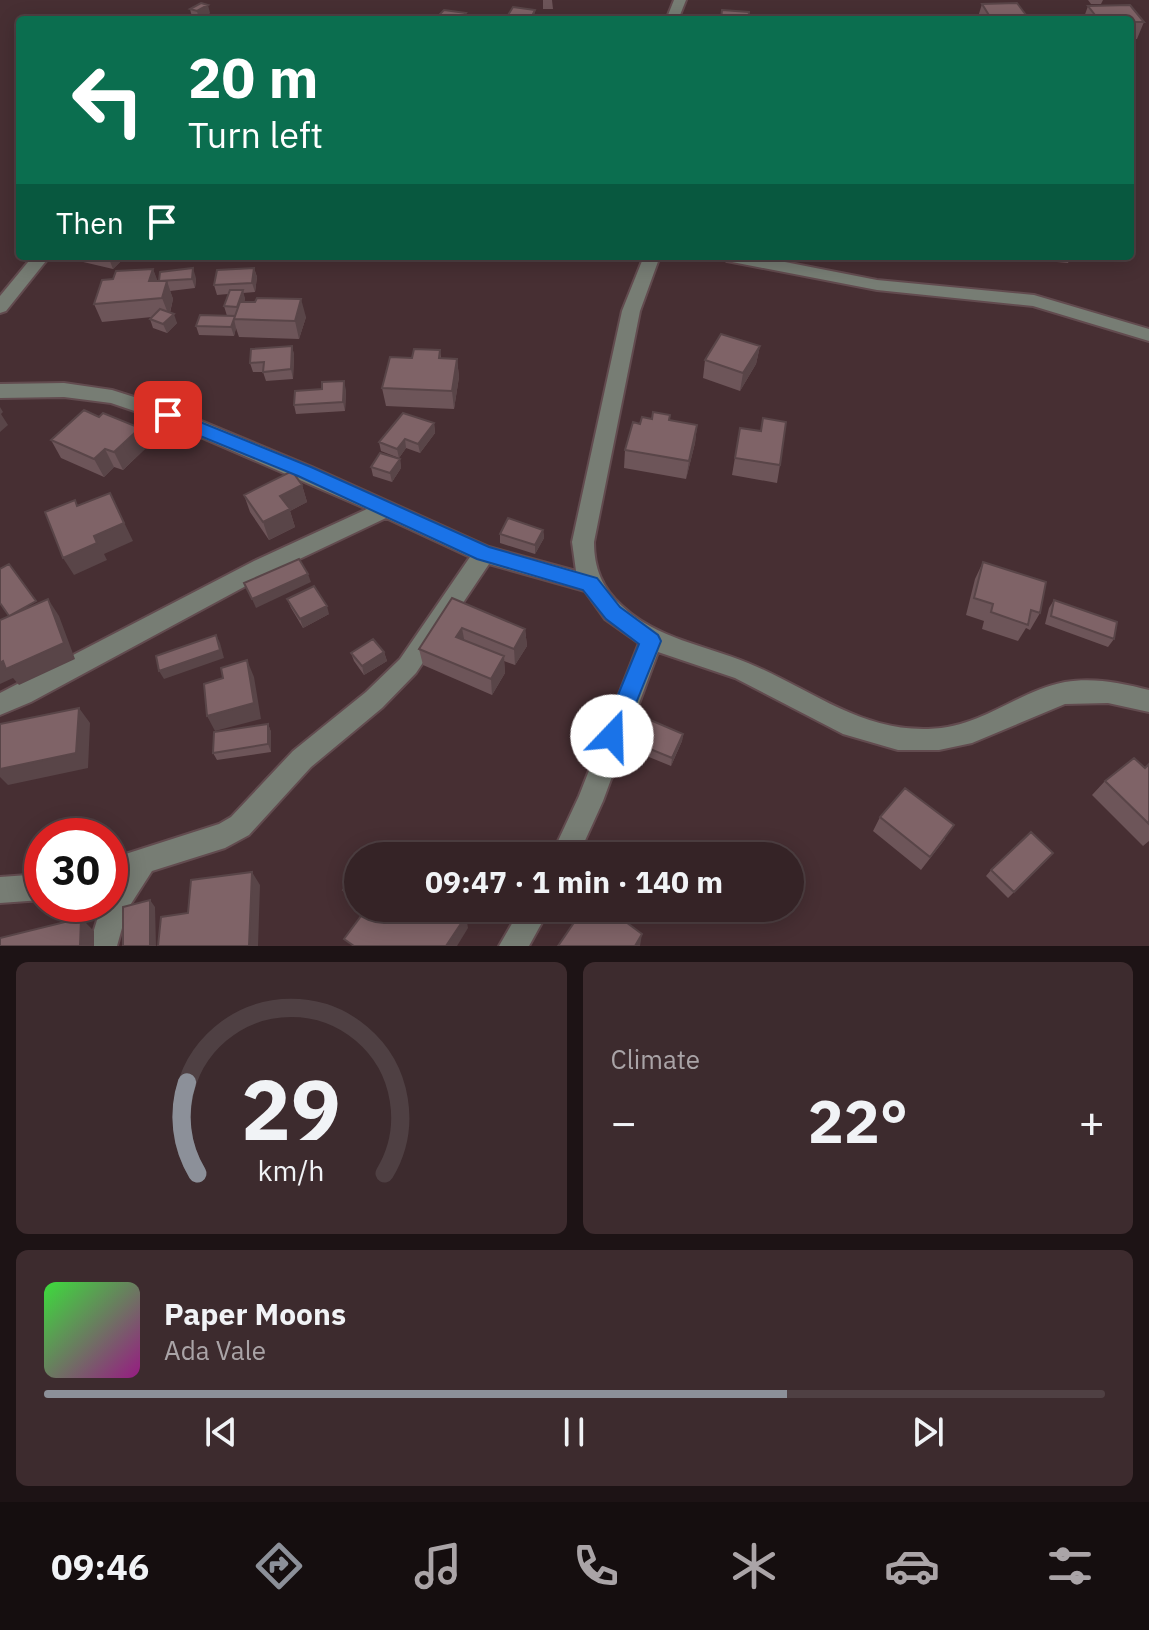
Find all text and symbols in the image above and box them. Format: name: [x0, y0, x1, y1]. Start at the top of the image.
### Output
text: 20 m: [188, 41, 318, 113]
icon: left: [56, 48, 160, 152]
text: Turn left: [188, 111, 323, 158]
icon: arrive: [140, 200, 184, 244]
text: Then: [56, 203, 124, 242]
pin: [134, 381, 202, 449]
icon: arrive: [146, 393, 190, 437]
position arrow: [570, 694, 654, 778]
speed limit sign: 30: [24, 818, 128, 922]
text: 09:47 · 1 min · 140 m: [425, 862, 723, 901]
text: Climate: [611, 1042, 700, 1076]
text: 29: [241, 1055, 341, 1163]
text: 22°: [808, 1081, 908, 1160]
text: −: [611, 1093, 637, 1150]
text: +: [1079, 1093, 1105, 1150]
text: km/h: [258, 1152, 325, 1189]
text: Paper Moons: [164, 1294, 346, 1333]
text: Ada Vale: [164, 1333, 266, 1367]
icon: previous: [199, 1410, 243, 1454]
icon: pause: [552, 1410, 596, 1454]
icon: next: [906, 1410, 950, 1454]
icon: directions: [251, 1538, 307, 1594]
icon: music: [410, 1538, 466, 1594]
icon: phone: [568, 1538, 624, 1594]
icon: climate: [726, 1538, 782, 1594]
icon: car: [884, 1538, 940, 1594]
icon: filters: [1042, 1538, 1098, 1594]
text: 09:46: [51, 1543, 149, 1590]

